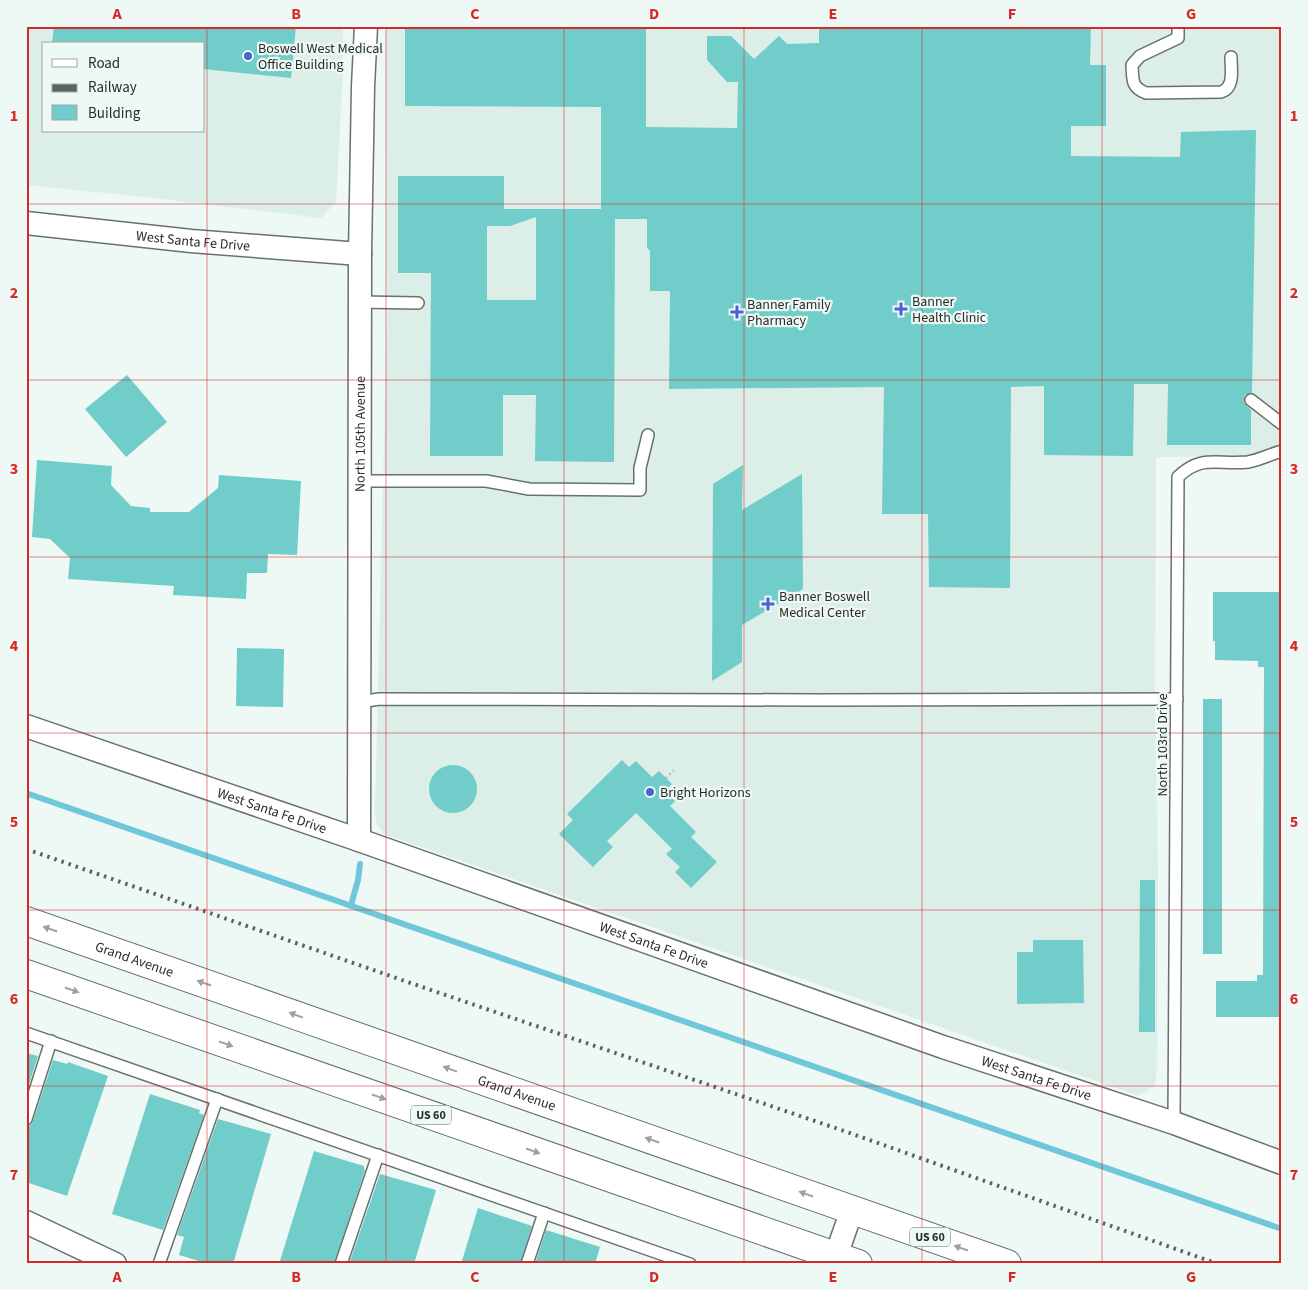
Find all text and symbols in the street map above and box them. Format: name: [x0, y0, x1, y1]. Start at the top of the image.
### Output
text: A: [111, 3, 122, 25]
text: B: [291, 3, 301, 25]
text: C: [470, 3, 480, 25]
text: D: [649, 3, 659, 25]
text: E: [829, 3, 837, 25]
text: F: [1008, 3, 1016, 25]
text: G: [1186, 3, 1196, 25]
place label: Boswell West Medical Office Building: [258, 39, 383, 75]
legend: [42, 42, 205, 132]
marker: Boswell West Medical Office Building: [242, 50, 254, 62]
text: Road: [88, 53, 120, 74]
text: Railway: [88, 77, 137, 98]
text: Building: [88, 103, 141, 124]
text: 1: [10, 105, 18, 127]
text: 1: [1290, 105, 1298, 127]
street label: West Santa Fe Drive: [135, 226, 251, 257]
text: 2: [10, 282, 18, 304]
text: 2: [1290, 282, 1298, 304]
place label: Banner Health Clinic: [912, 292, 987, 328]
place label: Banner Family Pharmacy: [747, 295, 831, 331]
marker: Banner Health Clinic: [894, 302, 908, 316]
marker: Banner Family Pharmacy: [731, 306, 743, 318]
street label: North 105th Avenue: [351, 376, 371, 492]
text: 3: [10, 458, 18, 480]
text: 3: [1290, 458, 1298, 480]
place label: Banner Boswell Medical Center: [779, 587, 870, 623]
marker: Banner Boswell Medical Center: [761, 597, 775, 611]
text: 4: [10, 635, 19, 657]
text: 4: [1290, 635, 1299, 657]
street label: North 103rd Drive: [1153, 693, 1173, 797]
street label: West Santa Fe Drive: [214, 783, 329, 839]
place label: Bright Horizons: [660, 783, 751, 803]
marker: Bright Horizons: [644, 786, 656, 798]
text: 5: [10, 811, 18, 833]
text: 5: [1290, 811, 1298, 833]
street label: West Santa Fe Drive: [596, 917, 711, 974]
one-way arrow: [42, 925, 57, 933]
street label: Grand Avenue: [92, 937, 176, 983]
one-way arrow: [196, 978, 211, 986]
one-way arrow: [65, 987, 80, 994]
text: 6: [10, 988, 18, 1010]
text: 6: [1290, 988, 1298, 1010]
one-way arrow: [289, 1011, 304, 1018]
one-way arrow: [218, 1041, 233, 1048]
street label: West Santa Fe Drive: [979, 1051, 1094, 1106]
one-way arrow: [442, 1065, 457, 1072]
street label: Grand Avenue: [475, 1071, 558, 1117]
one-way arrow: [372, 1093, 387, 1101]
road number: US 60: [411, 1106, 451, 1124]
one-way arrow: [645, 1136, 660, 1143]
one-way arrow: [525, 1148, 540, 1155]
text: 7: [10, 1164, 18, 1186]
text: 7: [1290, 1164, 1298, 1186]
one-way arrow: [798, 1190, 813, 1198]
road number: US 60: [910, 1228, 950, 1246]
one-way arrow: [954, 1244, 969, 1251]
text: A: [111, 1266, 122, 1288]
text: B: [291, 1266, 301, 1288]
text: C: [470, 1266, 480, 1288]
text: D: [649, 1266, 659, 1288]
text: E: [829, 1266, 837, 1288]
text: F: [1008, 1266, 1016, 1288]
text: G: [1186, 1266, 1196, 1288]

